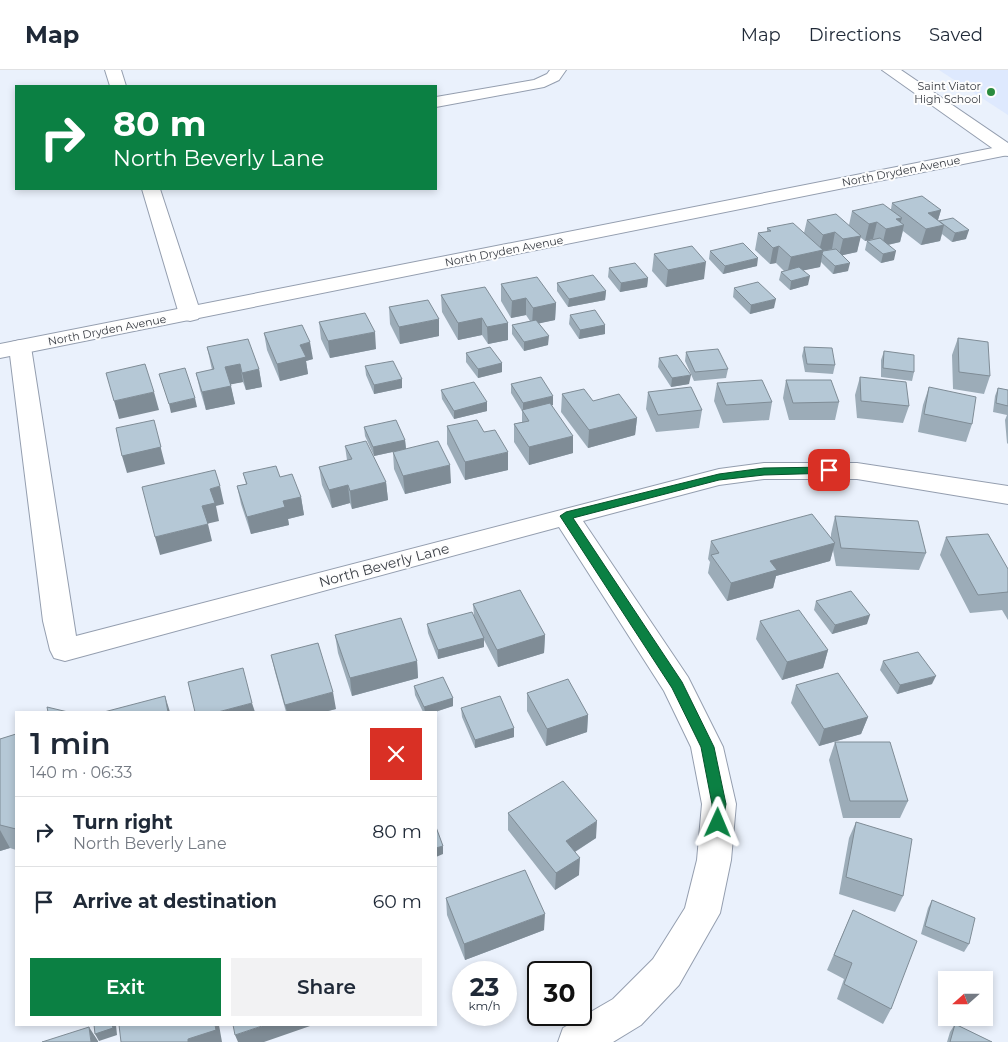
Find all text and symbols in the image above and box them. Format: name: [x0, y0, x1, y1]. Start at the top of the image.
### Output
text: Map: [25, 20, 79, 49]
text: Map: [741, 24, 781, 46]
text: Directions: [809, 24, 901, 46]
text: Saved: [929, 24, 983, 46]
place label: Saint Viator High School: [914, 79, 981, 106]
marker: Saint Viator High School: [985, 86, 997, 98]
text: 80 m: [113, 102, 207, 145]
icon: right: [30, 105, 95, 170]
text: North Beverly Lane: [113, 145, 324, 172]
street label: North Dryden Avenue: [841, 153, 962, 189]
street label: North Dryden Avenue: [444, 233, 565, 269]
street label: North Dryden Avenue: [47, 312, 168, 348]
pin: [808, 449, 850, 491]
icon: arrive: [815, 456, 843, 484]
street label: North Beverly Lane: [317, 539, 451, 591]
text: 1 min: [30, 725, 111, 762]
button: close: [370, 728, 422, 780]
text: 140 m · 06:33: [30, 763, 132, 782]
position arrow: [691, 796, 743, 848]
text: Turn right: [73, 811, 173, 834]
icon: right: [30, 818, 58, 846]
text: 80 m: [372, 820, 422, 843]
text: North Beverly Lane: [73, 834, 227, 853]
icon: arrive: [30, 888, 58, 916]
text: Arrive at destination: [73, 890, 277, 913]
text: 60 m: [373, 890, 422, 913]
button: Exit: [30, 958, 221, 1016]
button: Share: [231, 958, 422, 1016]
speed limit sign: 30: [527, 961, 592, 1026]
north arrow: [938, 971, 992, 1026]
map controls: [938, 971, 993, 1026]
text: 23: [470, 972, 499, 1002]
text: km/h: [468, 998, 501, 1013]

